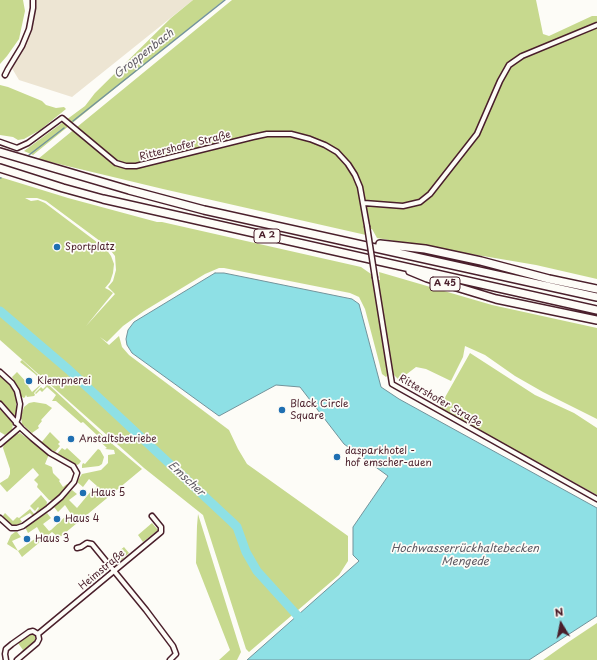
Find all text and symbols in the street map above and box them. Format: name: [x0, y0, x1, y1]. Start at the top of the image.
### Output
water label: Groppenbach: [112, 27, 176, 81]
street label: Rittershofer Straße: [138, 129, 232, 163]
road number: A 2: [254, 229, 280, 243]
place label: Sportplatz: [65, 241, 114, 253]
marker: Sportplatz: [52, 242, 62, 252]
road number: A 45: [430, 277, 460, 291]
street label: Rittershofer Straße: [396, 372, 484, 430]
place label: Klempnerei: [37, 375, 91, 387]
marker: Klempnerei: [24, 376, 34, 386]
place label: Black Circle Square: [290, 398, 349, 422]
marker: Black Circle Square: [277, 405, 287, 415]
place label: Anstaltsbetriebe: [79, 433, 157, 445]
marker: Anstaltsbetriebe: [66, 434, 76, 444]
place label: dasparkhotel - hof emscher-auen: [345, 445, 432, 468]
marker: dasparkhotel - hof emscher-auen: [332, 452, 342, 462]
water label: Emscher: [165, 459, 207, 499]
place label: Haus 5: [91, 487, 125, 499]
marker: Haus 5: [78, 488, 88, 498]
place label: Haus 4: [65, 513, 99, 525]
marker: Haus 4: [52, 514, 62, 524]
place label: Haus 3: [35, 533, 69, 545]
marker: Haus 3: [22, 534, 32, 544]
water label: Hochwasserrückhaltebecken Mengede: [391, 542, 539, 568]
street label: Heimstraße: [77, 547, 127, 593]
text: N: [553, 603, 565, 621]
north arrow: [541, 604, 581, 644]

